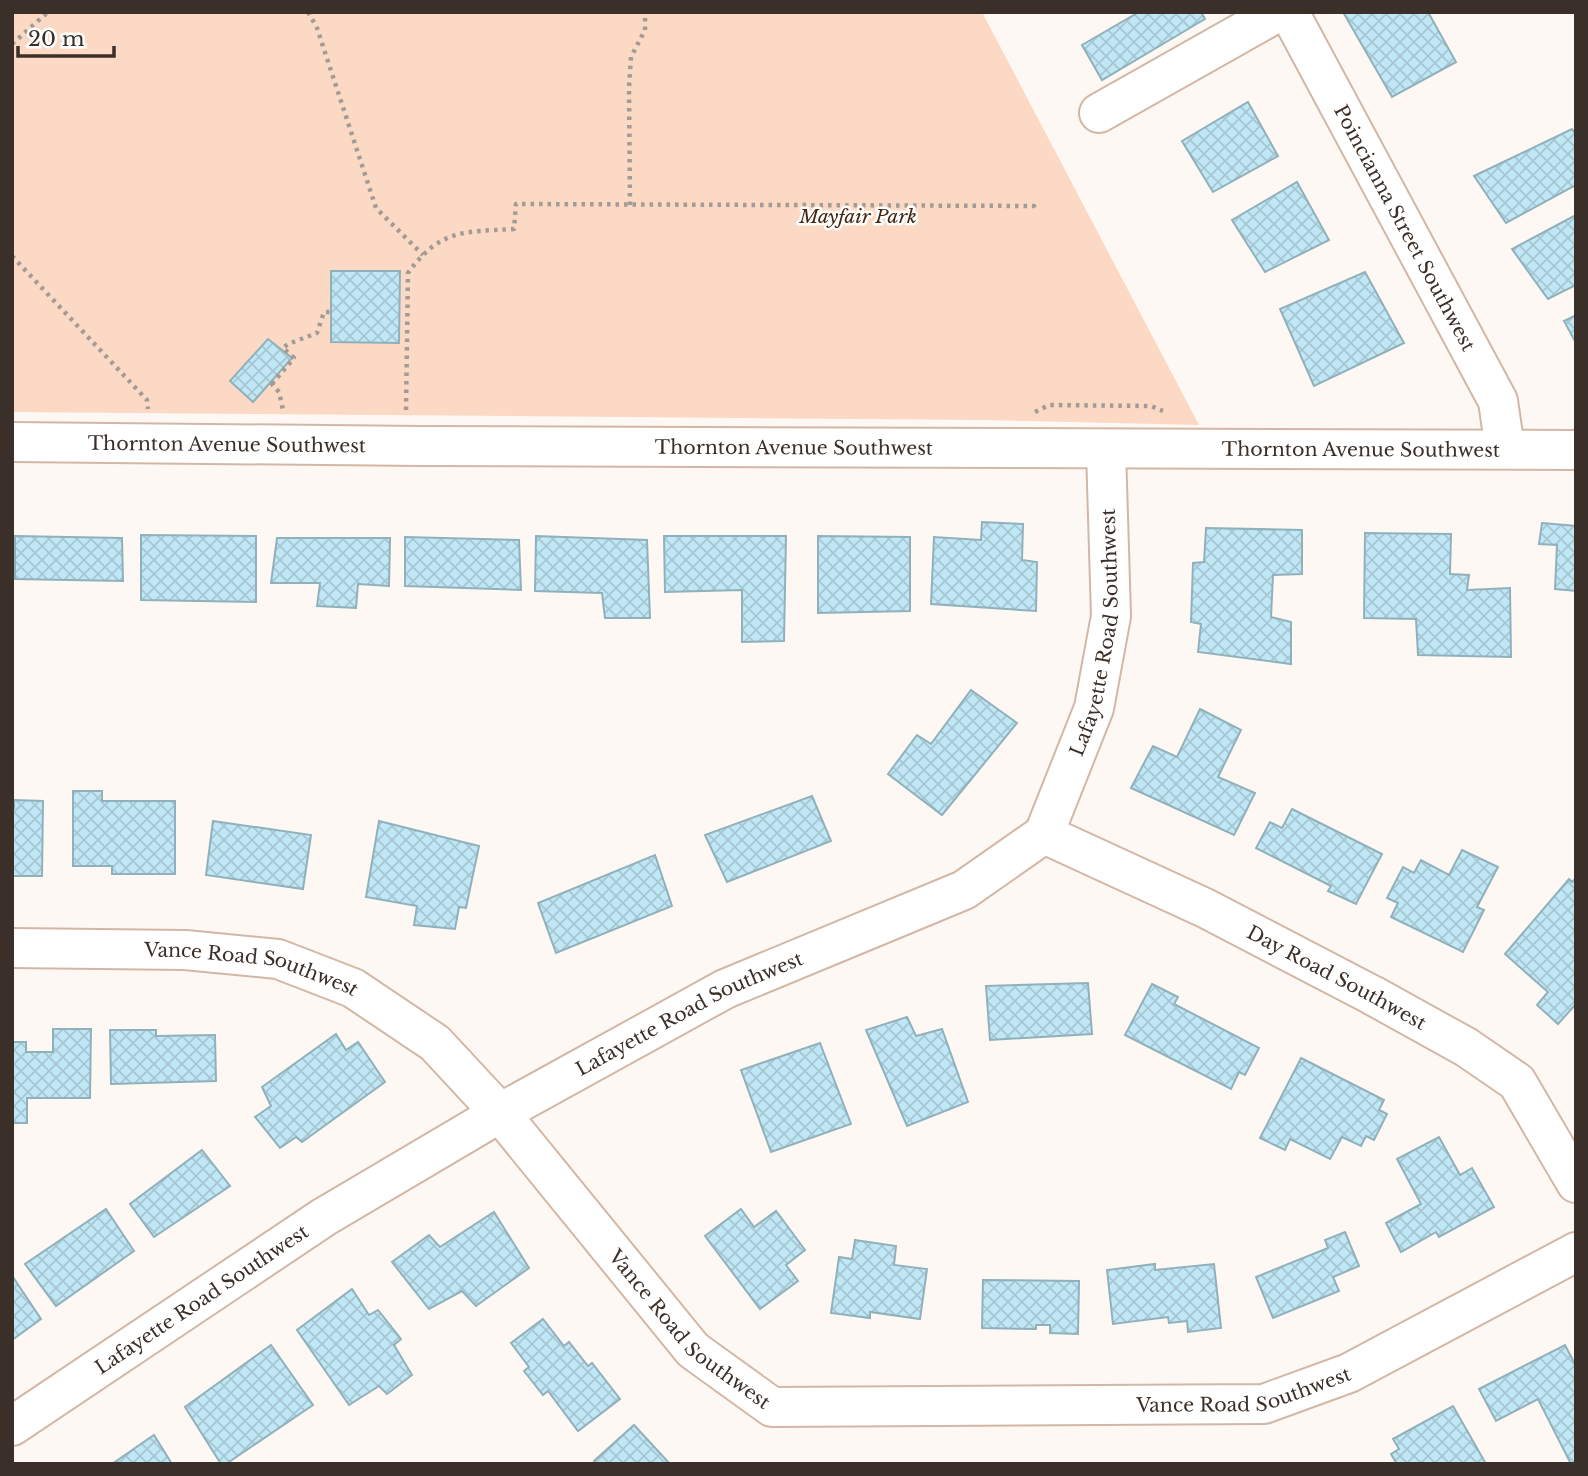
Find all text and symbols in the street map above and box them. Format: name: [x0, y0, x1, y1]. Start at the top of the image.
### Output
scale bar: [18, 14, 114, 58]
text: 20 m: [28, 26, 85, 52]
street label: Poincianna Street Southwest: [1329, 101, 1480, 356]
park label: Mayfair Park: [798, 205, 917, 228]
street label: Thornton Avenue Southwest: [88, 432, 367, 457]
street label: Thornton Avenue Southwest: [655, 436, 934, 460]
street label: Thornton Avenue Southwest: [1222, 438, 1501, 462]
street label: Lafayette Road Southwest: [1065, 507, 1123, 759]
street label: Day Road Southwest: [1243, 921, 1431, 1035]
street label: Vance Road Southwest: [143, 939, 364, 1001]
street label: Lafayette Road Southwest: [572, 947, 807, 1081]
street label: Lafayette Road Southwest: [91, 1219, 313, 1379]
street label: Vance Road Southwest: [603, 1244, 775, 1415]
street label: Vance Road Southwest: [1135, 1362, 1355, 1417]

